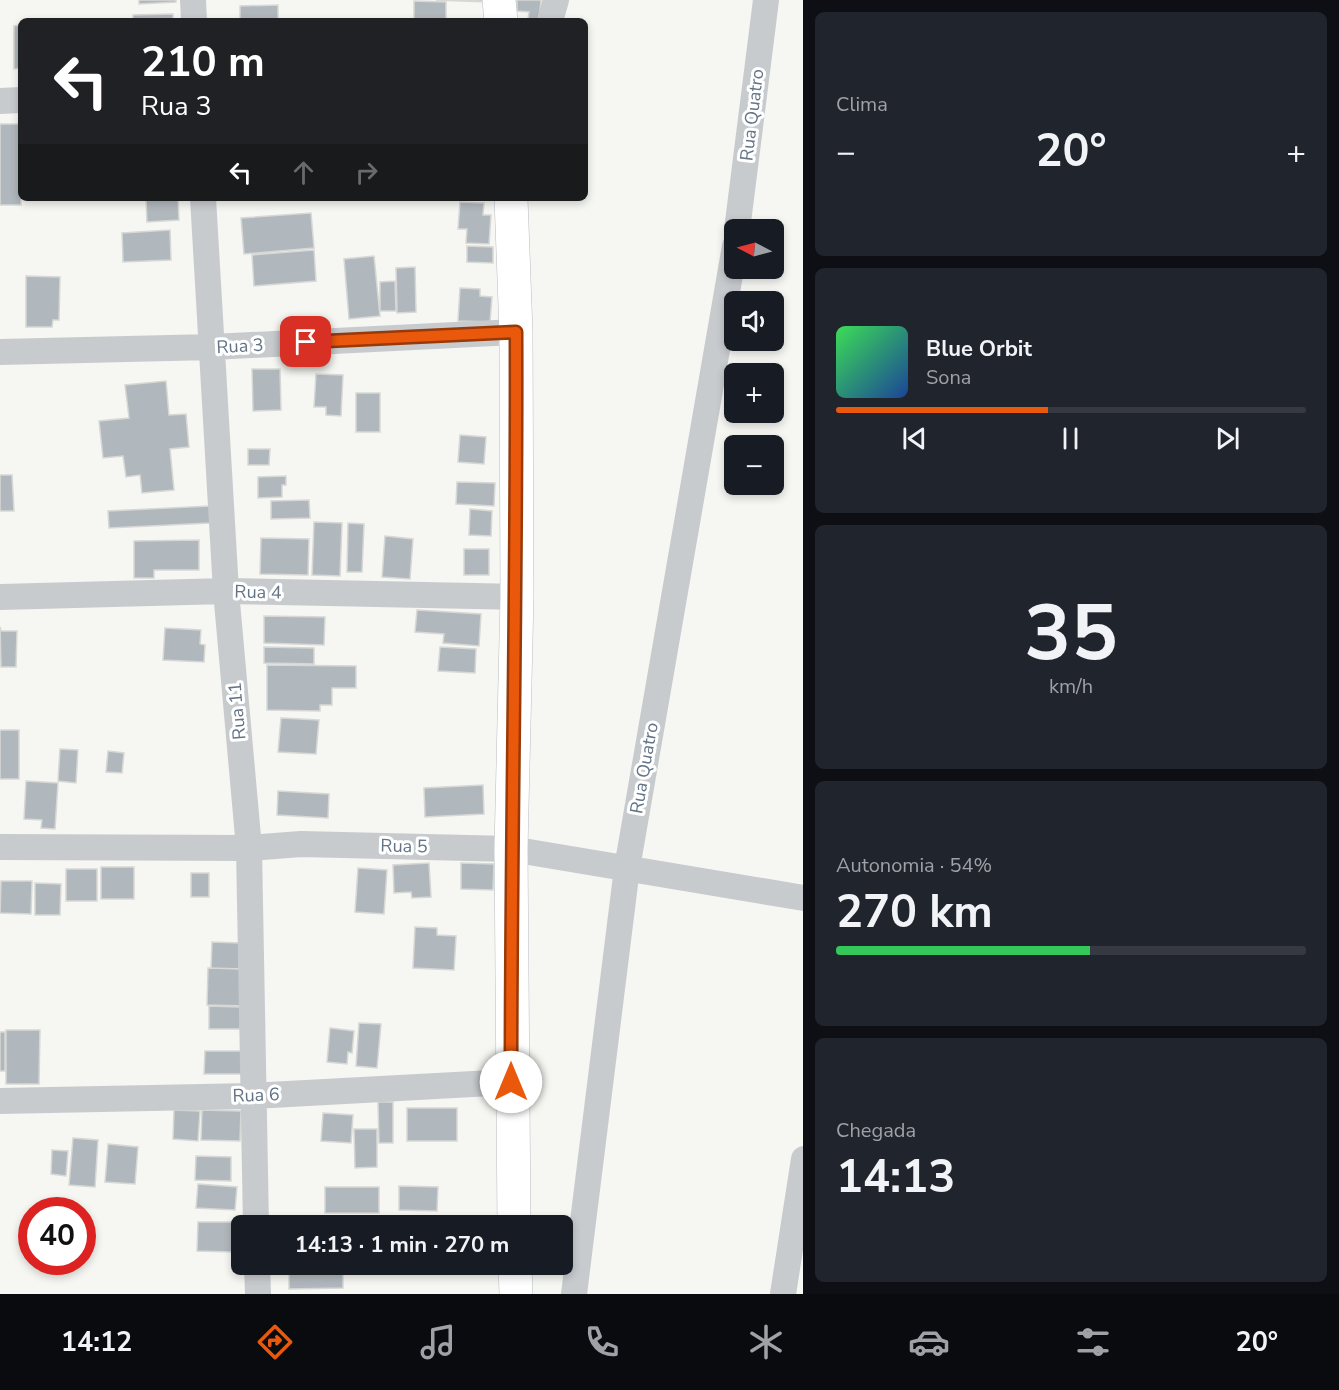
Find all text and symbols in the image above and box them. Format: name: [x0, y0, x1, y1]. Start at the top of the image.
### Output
text: 210 m: [141, 34, 265, 91]
icon: left: [42, 42, 120, 120]
street label: Rua Quatro: [734, 68, 770, 162]
text: Rua 3: [141, 88, 212, 125]
text: Clima: [836, 91, 888, 118]
text: 20°: [1035, 121, 1107, 182]
text: −: [836, 130, 856, 175]
text: +: [1286, 130, 1306, 175]
icon: left: [224, 156, 257, 189]
icon: ahead: [287, 156, 320, 189]
icon: right: [350, 156, 383, 189]
north arrow: [724, 219, 784, 279]
map controls: [724, 219, 784, 495]
button: sound: [724, 291, 784, 351]
pin: [280, 316, 331, 367]
icon: arrive: [289, 325, 322, 358]
street label: Rua 3: [216, 333, 264, 359]
text: Blue Orbit: [926, 334, 1032, 364]
button: +: [724, 363, 784, 423]
text: Sona: [926, 364, 971, 391]
icon: previous: [898, 422, 931, 455]
icon: pause: [1054, 422, 1087, 455]
icon: next: [1211, 422, 1244, 455]
button: −: [724, 435, 784, 495]
street label: Rua 4: [234, 580, 282, 604]
text: 35: [1024, 580, 1118, 687]
text: km/h: [1049, 673, 1093, 700]
street label: Rua 11: [223, 681, 251, 741]
street label: Rua Quatro: [624, 720, 664, 816]
street label: Rua 5: [380, 834, 428, 858]
text: Autonomia · 54%: [836, 852, 992, 879]
text: 270 km: [836, 882, 993, 943]
position arrow: [479, 1050, 543, 1114]
street label: Rua 6: [232, 1082, 280, 1108]
text: Chegada: [836, 1117, 916, 1144]
text: 14:13: [836, 1147, 955, 1208]
speed limit sign: 40: [18, 1197, 96, 1275]
text: 14:13 · 1 min · 270 m: [295, 1230, 509, 1260]
icon: directions: [254, 1321, 296, 1363]
icon: music: [417, 1321, 459, 1363]
icon: phone: [581, 1321, 623, 1363]
icon: climate: [745, 1321, 787, 1363]
icon: car: [908, 1321, 950, 1363]
icon: filters: [1072, 1321, 1114, 1363]
text: 14:12: [61, 1324, 132, 1361]
text: 20°: [1235, 1324, 1278, 1361]

